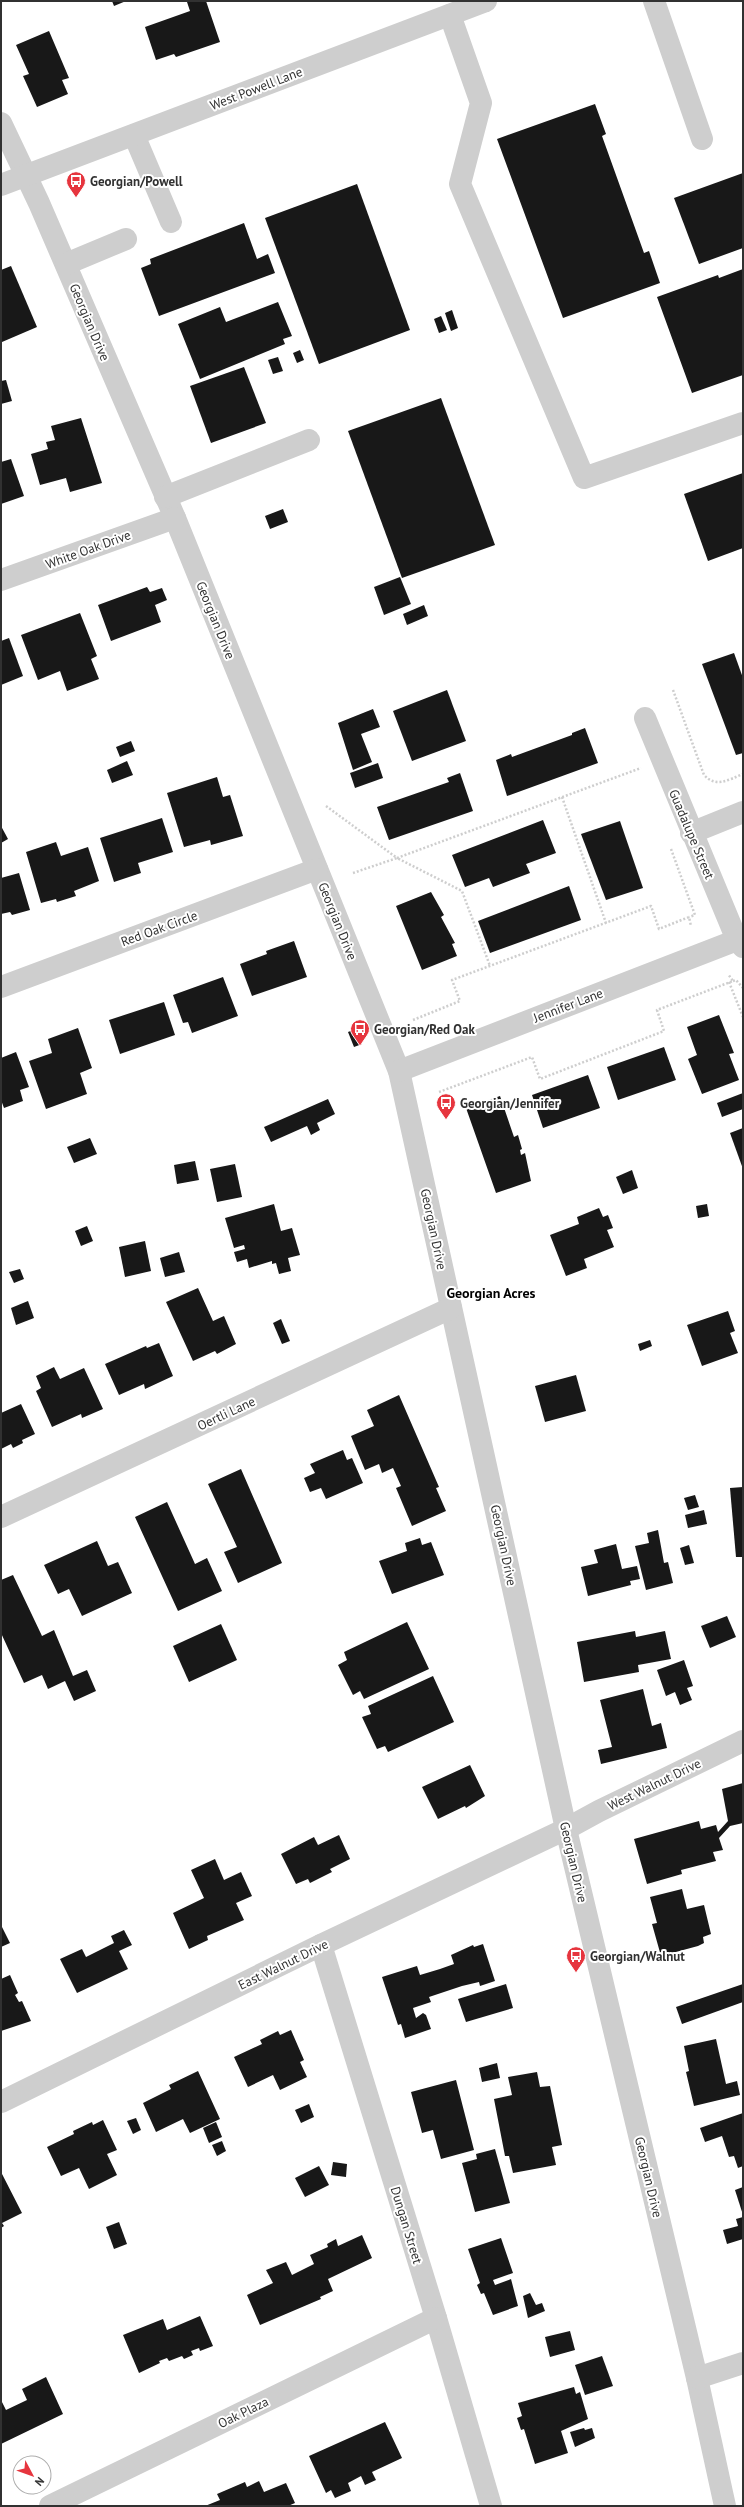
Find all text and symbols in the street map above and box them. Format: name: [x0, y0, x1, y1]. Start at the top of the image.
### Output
street label: West Powell Lane: [208, 63, 305, 114]
bus stop icon: Georgian/Powell: [65, 170, 87, 198]
place label: Georgian/Powell: [90, 173, 183, 190]
street label: Georgian Drive: [66, 281, 113, 363]
street label: White Oak Drive: [43, 526, 133, 573]
street label: Georgian Drive: [192, 579, 239, 662]
street label: Guadalupe Street: [665, 787, 718, 882]
street label: Georgian Drive: [314, 880, 361, 963]
street label: Red Oak Circle: [118, 907, 200, 950]
street label: Jennifer Lane: [530, 984, 605, 1027]
bus stop icon: Georgian/Red Oak: [349, 1018, 371, 1046]
place label: Georgian/Red Oak: [374, 1021, 475, 1038]
bus stop icon: Georgian/Jennifer: [435, 1092, 457, 1120]
place label: Georgian/Jennifer: [460, 1095, 560, 1112]
street label: Georgian Drive: [417, 1187, 450, 1271]
district label: Georgian Acres: [446, 1284, 536, 1302]
street label: Oertli Lane: [194, 1393, 258, 1434]
street label: Georgian Drive: [487, 1503, 520, 1587]
street label: West Walnut Drive: [605, 1755, 704, 1814]
street label: Georgian Drive: [556, 1820, 591, 1904]
street label: East Walnut Drive: [235, 1935, 331, 1994]
bus stop icon: Georgian/Walnut: [565, 1945, 587, 1973]
place label: Georgian/Walnut: [590, 1948, 685, 1965]
street label: Georgian Drive: [631, 2135, 666, 2219]
street label: Dungan Street: [387, 2184, 426, 2266]
street label: Oak Plaza: [215, 2393, 271, 2432]
north arrow: [12, 2455, 52, 2495]
text: N: [32, 2474, 47, 2489]

